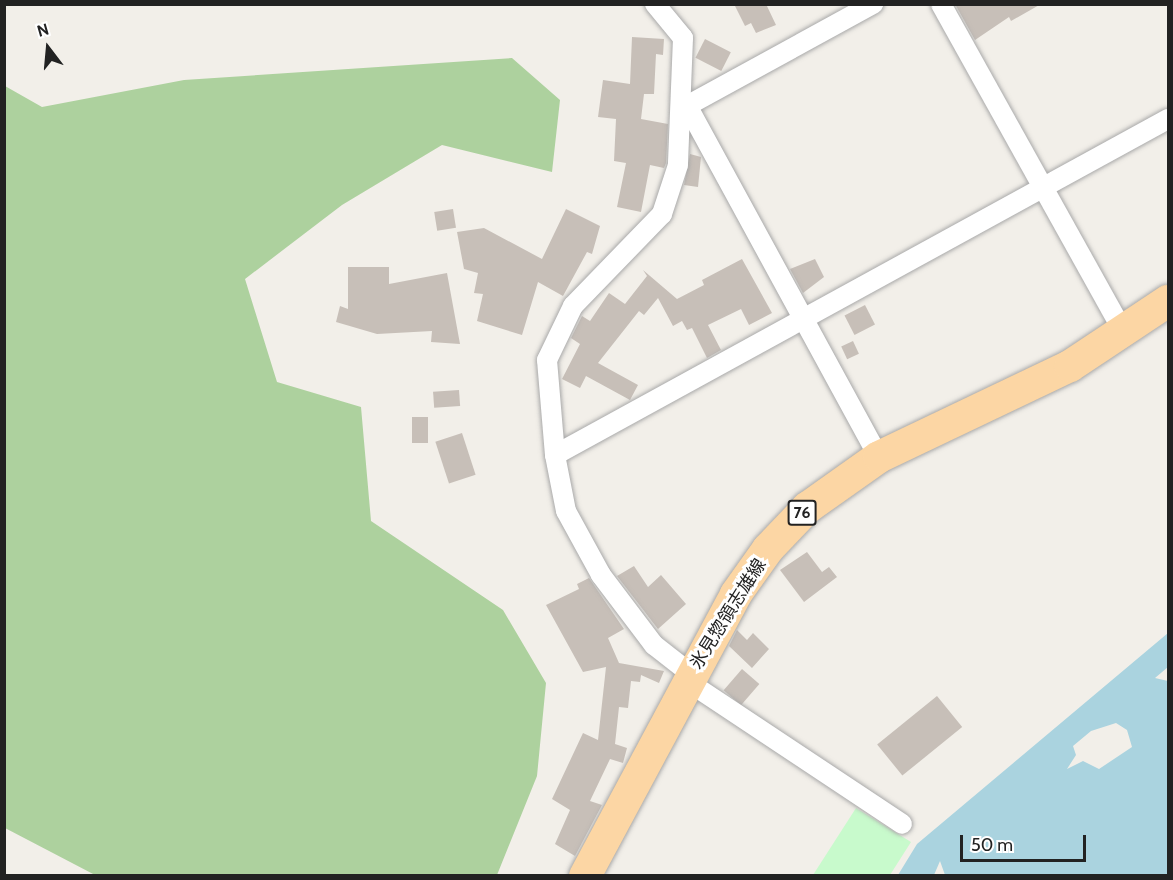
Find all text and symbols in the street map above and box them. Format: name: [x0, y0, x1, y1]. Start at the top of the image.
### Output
north arrow: [18, 18, 78, 78]
text: N: [35, 20, 51, 41]
road number: 76: [787, 500, 817, 526]
street label: 氷見惣領志雄線: [685, 555, 771, 673]
scale bar: [963, 823, 1089, 861]
text: 50 m: [971, 834, 1013, 856]

